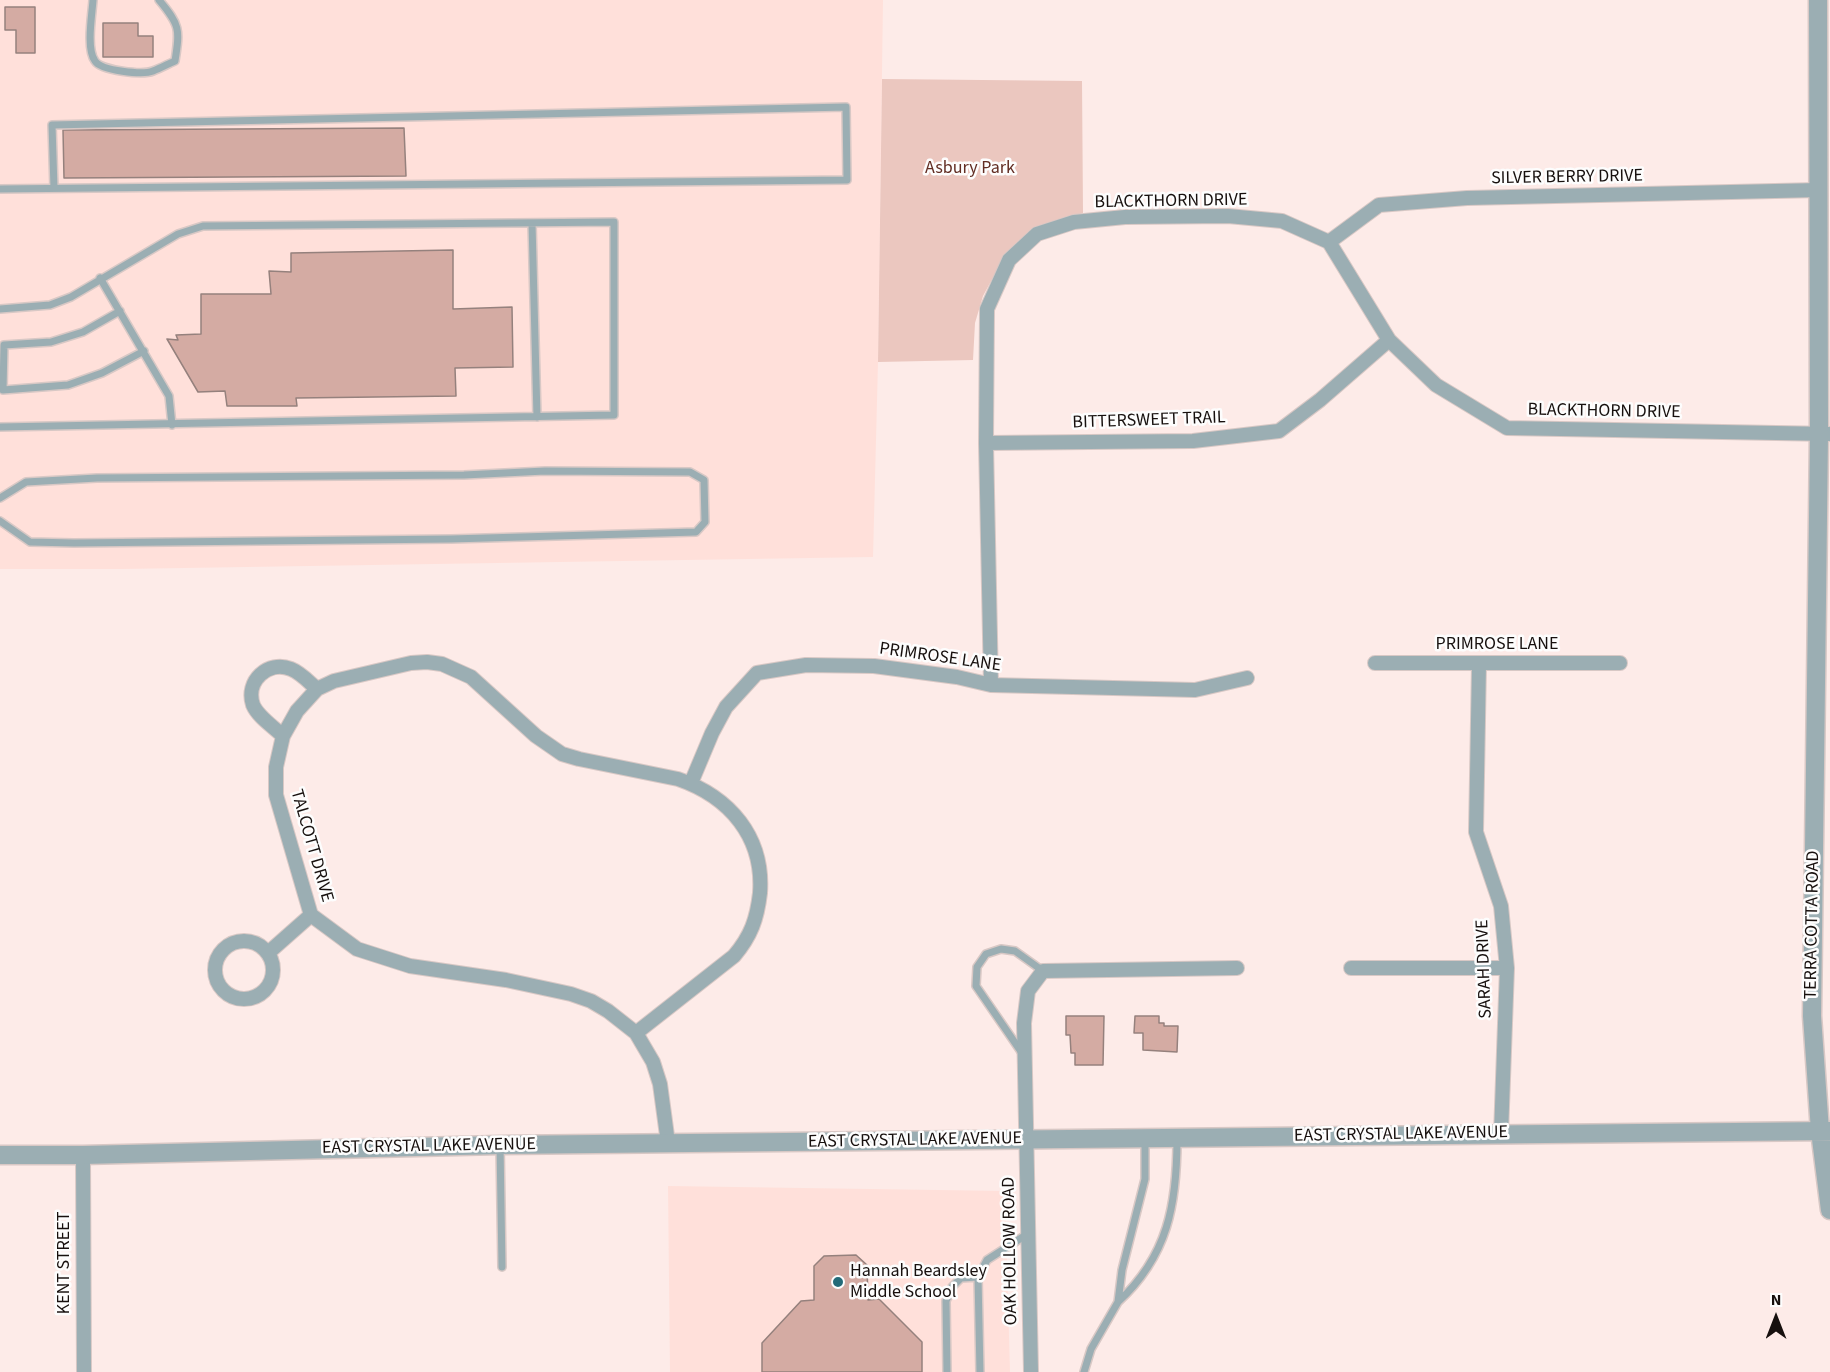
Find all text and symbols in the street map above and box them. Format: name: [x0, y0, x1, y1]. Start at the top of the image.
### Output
park label: Asbury Park: [925, 158, 1015, 180]
street label: SILVER BERRY DRIVE: [1491, 166, 1643, 190]
street label: BLACKTHORN DRIVE: [1094, 190, 1248, 214]
street label: BLACKTHORN DRIVE: [1527, 400, 1681, 424]
street label: BITTERSWEET TRAIL: [1072, 408, 1226, 434]
street label: PRIMROSE LANE: [1436, 634, 1558, 656]
street label: PRIMROSE LANE: [878, 639, 1002, 677]
street label: TALCOTT DRIVE: [285, 787, 337, 905]
street label: TERRA COTTA ROAD: [1801, 850, 1825, 1000]
street label: SARAH DRIVE: [1472, 919, 1498, 1019]
street label: EAST CRYSTAL LAKE AVENUE: [1294, 1122, 1508, 1148]
street label: EAST CRYSTAL LAKE AVENUE: [808, 1128, 1022, 1154]
street label: EAST CRYSTAL LAKE AVENUE: [322, 1134, 536, 1160]
street label: OAK HOLLOW ROAD: [999, 1176, 1023, 1326]
street label: KENT STREET: [54, 1212, 76, 1314]
place label: Hannah Beardsley Middle School: [850, 1261, 987, 1304]
marker: Hannah Beardsley Middle School: [831, 1275, 845, 1289]
north arrow: [1746, 1288, 1806, 1348]
text: N: [1771, 1289, 1781, 1311]

